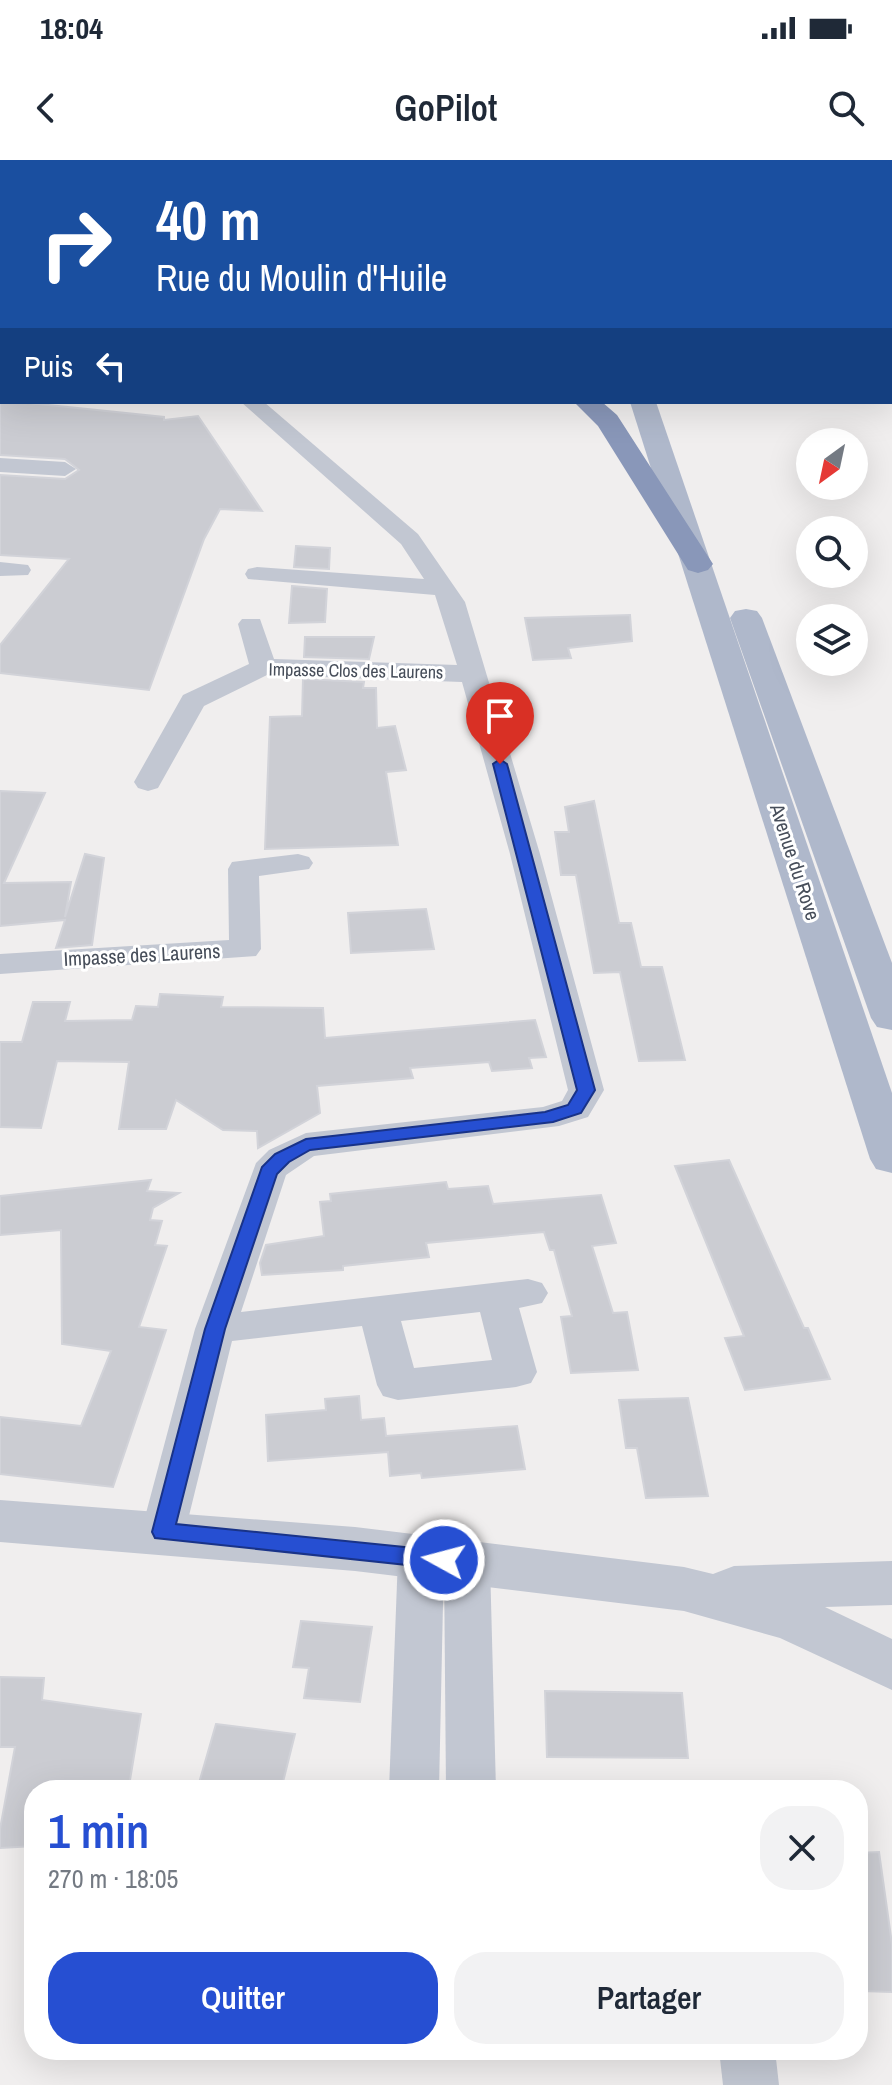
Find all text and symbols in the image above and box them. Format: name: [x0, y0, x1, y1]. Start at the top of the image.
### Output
text: 18:04: [40, 8, 103, 48]
text: GoPilot: [395, 84, 497, 132]
icon: back: [24, 86, 68, 130]
icon: search: [824, 86, 868, 130]
text: 40 m: [156, 182, 261, 257]
icon: right: [24, 192, 128, 296]
text: Rue du Moulin d'Huile: [156, 254, 447, 302]
icon: left: [89, 344, 133, 388]
text: Puis: [24, 346, 73, 386]
north arrow: [796, 428, 868, 500]
map controls: [796, 428, 868, 676]
button: search: [796, 516, 868, 588]
button: layers: [796, 604, 868, 676]
street label: Impasse Clos des Laurens: [268, 656, 444, 685]
pin: [466, 682, 534, 764]
icon: arrive: [478, 694, 522, 738]
street label: Avenue du Rove: [764, 799, 827, 924]
street label: Impasse des Laurens: [63, 937, 221, 972]
position arrow: [402, 1518, 486, 1602]
text: 1 min: [48, 1798, 149, 1863]
button: close: [760, 1806, 844, 1890]
text: 270 m · 18:05: [48, 1861, 178, 1896]
button: Quitter: [48, 1952, 438, 2044]
button: Partager: [454, 1952, 844, 2044]

